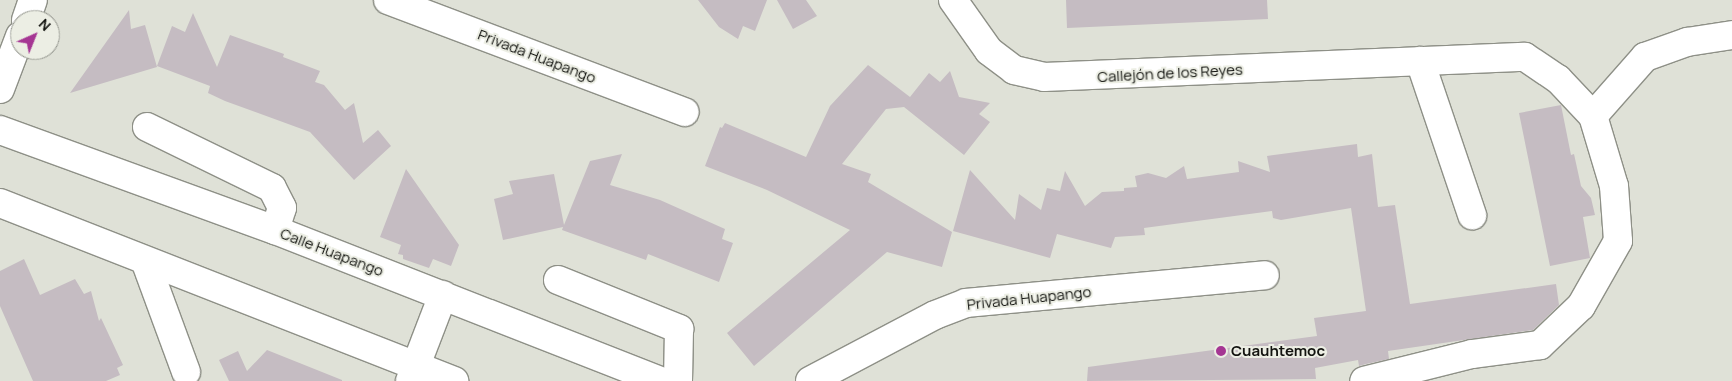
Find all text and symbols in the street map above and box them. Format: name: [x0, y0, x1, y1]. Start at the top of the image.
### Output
north arrow: [10, 10, 60, 60]
text: N: [35, 14, 55, 35]
street label: Privada Huapango: [475, 25, 599, 87]
street label: Callejón de los Reyes: [1097, 60, 1243, 86]
street label: Calle Huapango: [278, 224, 386, 280]
street label: Privada Huapango: [966, 283, 1092, 313]
place label: Cuauhtemoc: [1231, 342, 1325, 360]
marker: Cuauhtemoc: [1215, 345, 1227, 357]

